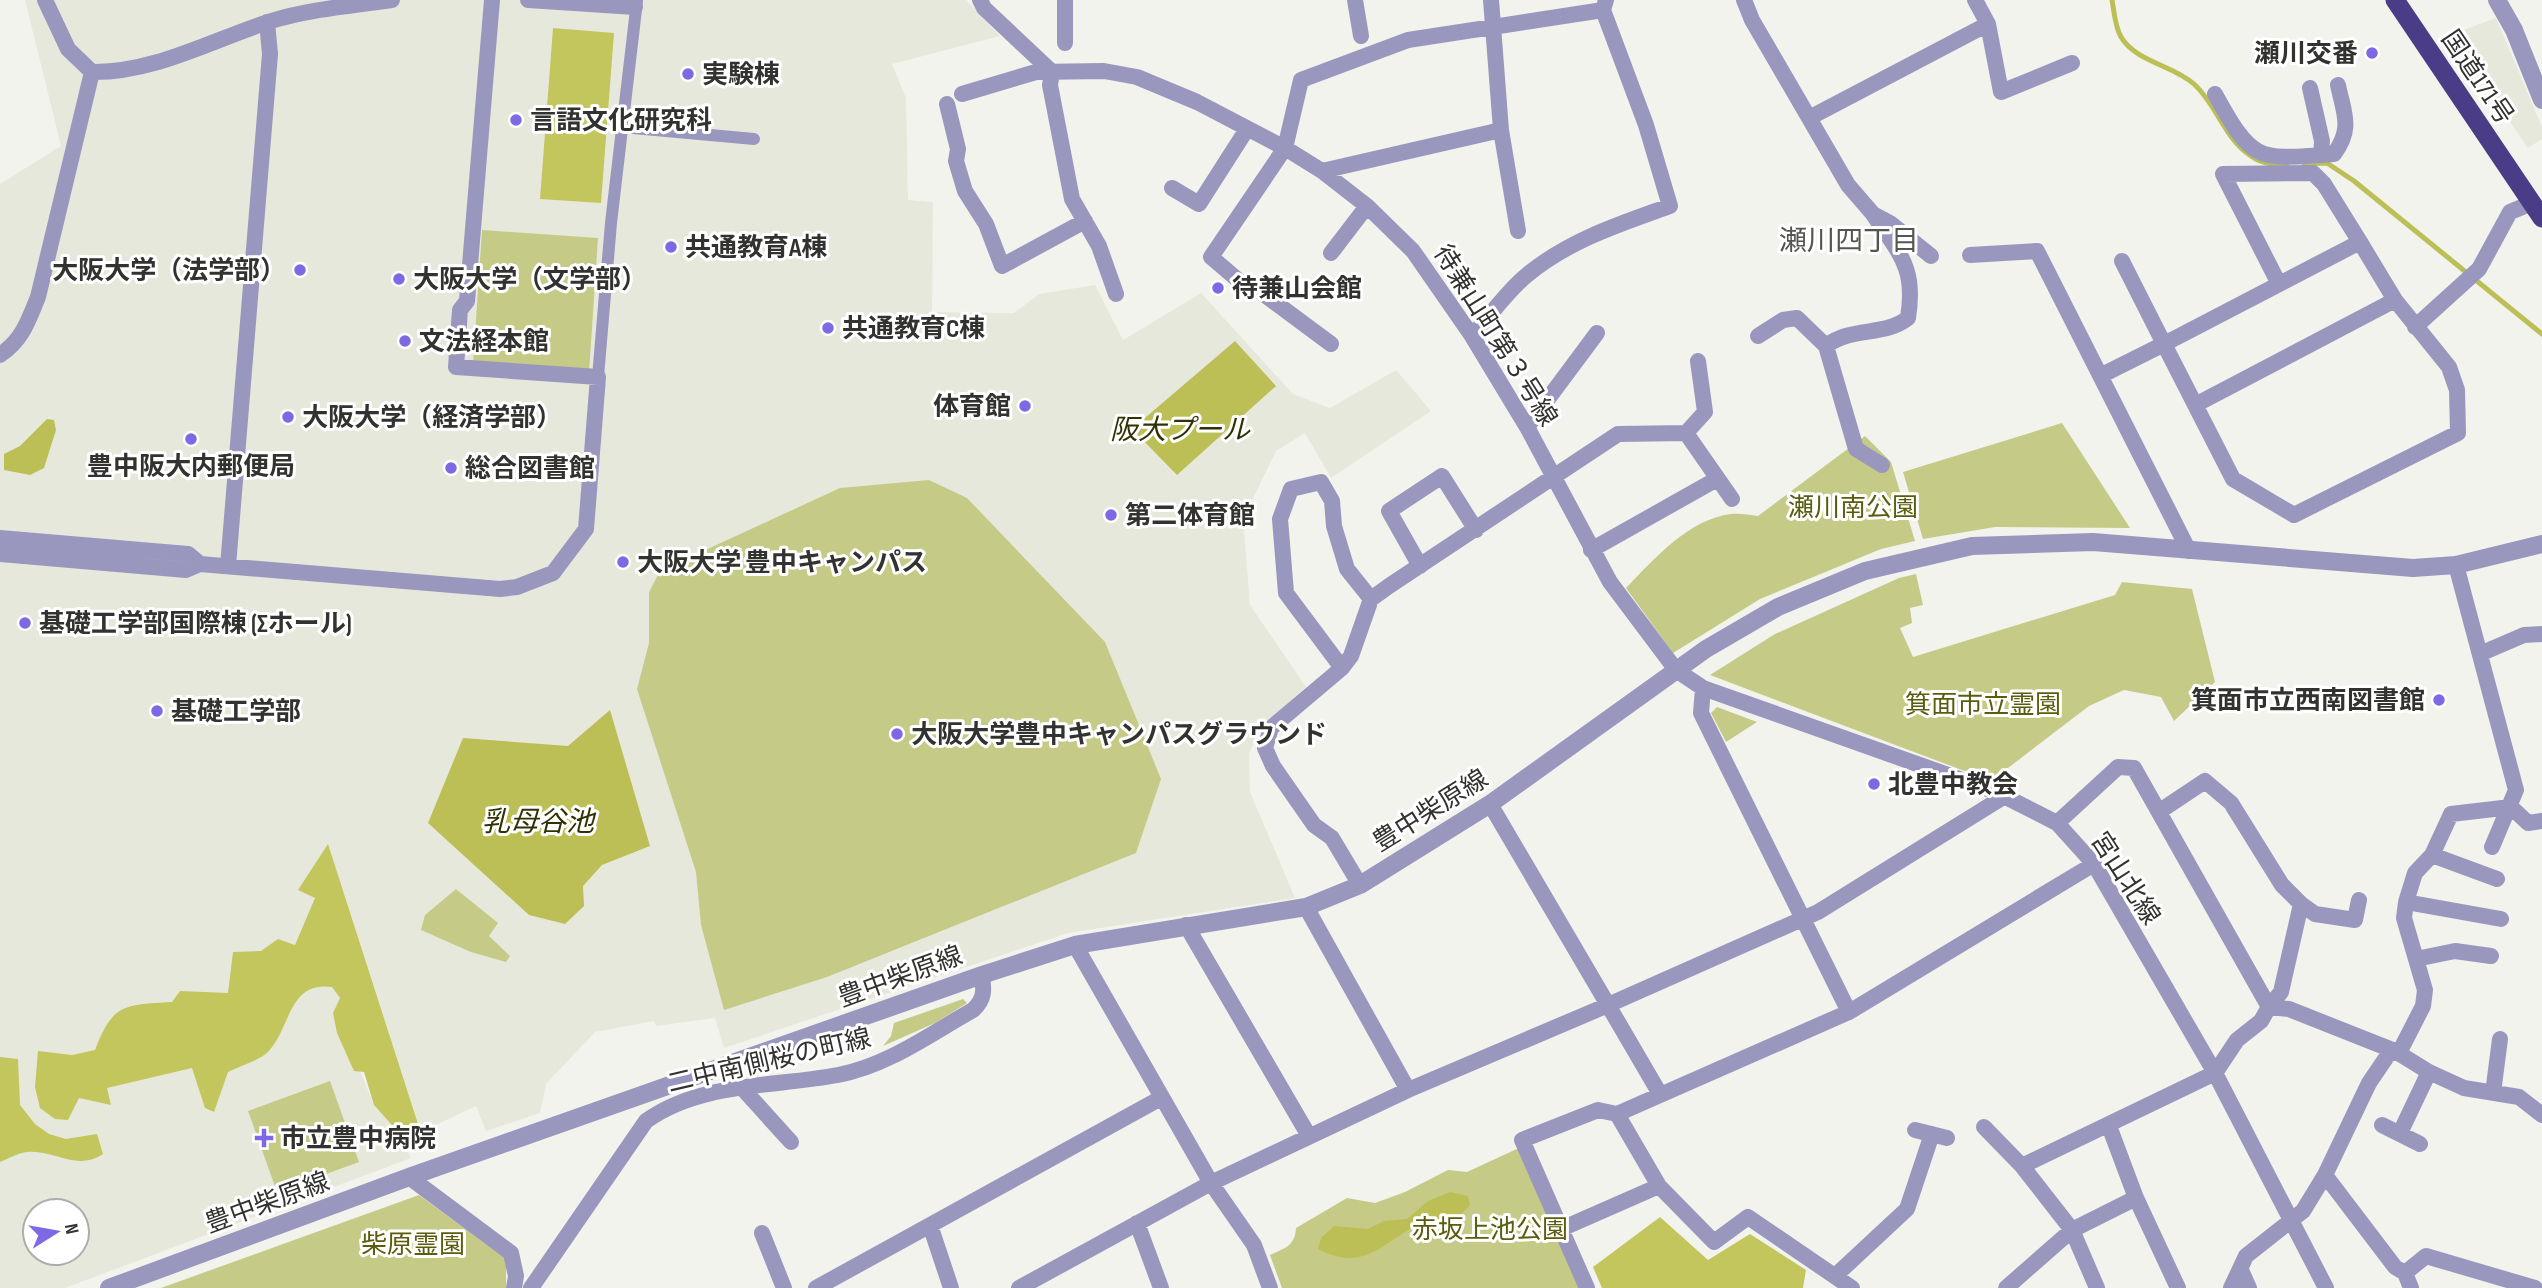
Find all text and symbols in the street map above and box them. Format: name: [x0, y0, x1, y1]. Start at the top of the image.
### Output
street label: 国道171号: [2434, 25, 2519, 131]
place label: 瀬川交番: [2254, 39, 2358, 70]
marker: 瀬川交番: [2364, 45, 2380, 61]
place label: 実験棟: [702, 60, 780, 91]
marker: 実験棟: [680, 66, 696, 82]
place label: 言語文化研究科: [530, 106, 712, 137]
marker: 言語文化研究科: [508, 112, 524, 128]
district label: 瀬川四丁目: [1779, 225, 1919, 258]
place label: 共通教育A棟: [685, 233, 827, 264]
marker: 共通教育A棟: [663, 239, 679, 255]
street label: 待兼山町第３号線: [1426, 239, 1563, 432]
place label: 大阪大学（法学部）: [52, 256, 286, 287]
marker: 大阪大学（法学部）: [292, 262, 308, 278]
place label: 大阪大学（文学部）: [413, 265, 647, 296]
marker: 大阪大学（文学部）: [391, 271, 407, 287]
place label: 待兼山会館: [1232, 274, 1362, 305]
marker: 待兼山会館: [1210, 280, 1226, 296]
place label: 共通教育C棟: [842, 314, 985, 345]
marker: 共通教育C棟: [820, 320, 836, 336]
place label: 文法経本館: [419, 327, 549, 358]
marker: 文法経本館: [397, 333, 413, 349]
place label: 体育館: [933, 392, 1011, 423]
marker: 体育館: [1017, 398, 1033, 414]
place label: 大阪大学（経済学部）: [302, 403, 562, 434]
marker: 大阪大学（経済学部）: [280, 409, 296, 425]
water label: 阪大プール: [1110, 414, 1251, 447]
marker: 豊中阪大内郵便局: [183, 431, 199, 447]
place label: 豊中阪大内郵便局: [87, 452, 295, 483]
place label: 総合図書館: [465, 454, 595, 485]
marker: 総合図書館: [443, 460, 459, 476]
park label: 瀬川南公園: [1788, 493, 1918, 524]
place label: 第二体育館: [1125, 501, 1255, 532]
marker: 第二体育館: [1103, 507, 1119, 523]
place label: 大阪大学 豊中キャンパス: [637, 548, 927, 579]
marker: 大阪大学 豊中キャンパス: [615, 554, 631, 570]
place label: 基礎工学部国際棟 (Σホール): [39, 609, 352, 640]
marker: 基礎工学部国際棟 (Σホール): [17, 615, 33, 631]
place label: 箕面市立西南図書館: [2191, 686, 2425, 717]
park label: 箕面市立霊園: [1905, 690, 2061, 721]
marker: 箕面市立西南図書館: [2431, 692, 2447, 708]
place label: 基礎工学部: [171, 697, 301, 728]
marker: 基礎工学部: [149, 703, 165, 719]
place label: 大阪大学豊中キャンパスグラウンド: [911, 720, 1327, 751]
marker: 大阪大学豊中キャンパスグラウンド: [889, 726, 905, 742]
street label: 豊中柴原線: [1367, 764, 1494, 859]
place label: 北豊中教会: [1888, 770, 2018, 801]
marker: 北豊中教会: [1866, 776, 1882, 792]
water label: 乳母谷池: [482, 806, 597, 839]
street label: 宮山北線: [2083, 827, 2166, 931]
street label: 豊中柴原線: [834, 941, 967, 1014]
street label: 二中南側桜の町線: [665, 1023, 874, 1100]
place label: 市立豊中病院: [280, 1124, 436, 1155]
marker: 市立豊中病院: [254, 1128, 274, 1148]
street label: 豊中柴原線: [201, 1167, 334, 1240]
north arrow: [21, 1197, 91, 1267]
park label: 赤坂上池公園: [1412, 1215, 1568, 1246]
text: N: [59, 1222, 83, 1236]
park label: 柴原霊園: [361, 1230, 465, 1261]

